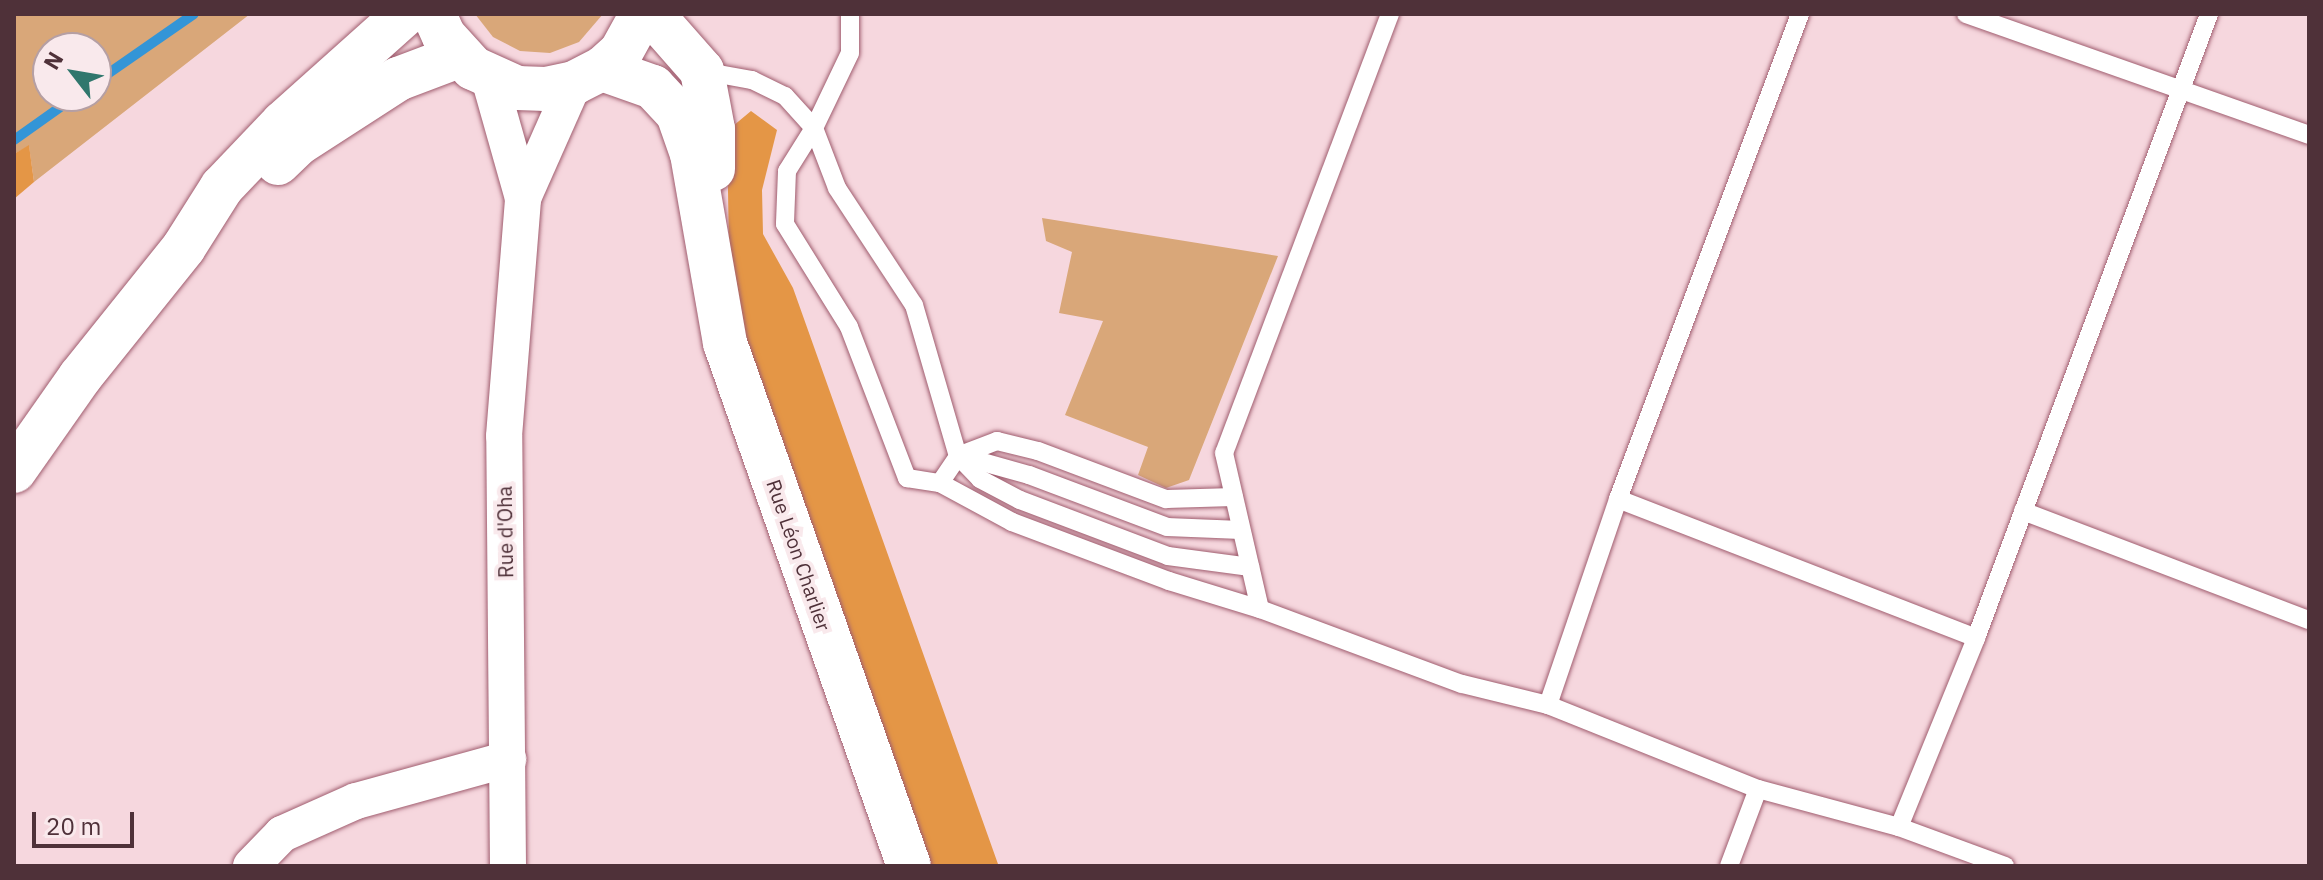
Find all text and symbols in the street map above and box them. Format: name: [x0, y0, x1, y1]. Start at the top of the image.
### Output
north arrow: [32, 32, 112, 112]
text: N: [36, 46, 69, 75]
street label: Rue Léon Charlier: [762, 476, 836, 634]
street label: Rue d'Oha: [492, 486, 518, 578]
scale bar: [36, 796, 138, 846]
text: 20 m: [46, 810, 101, 842]

